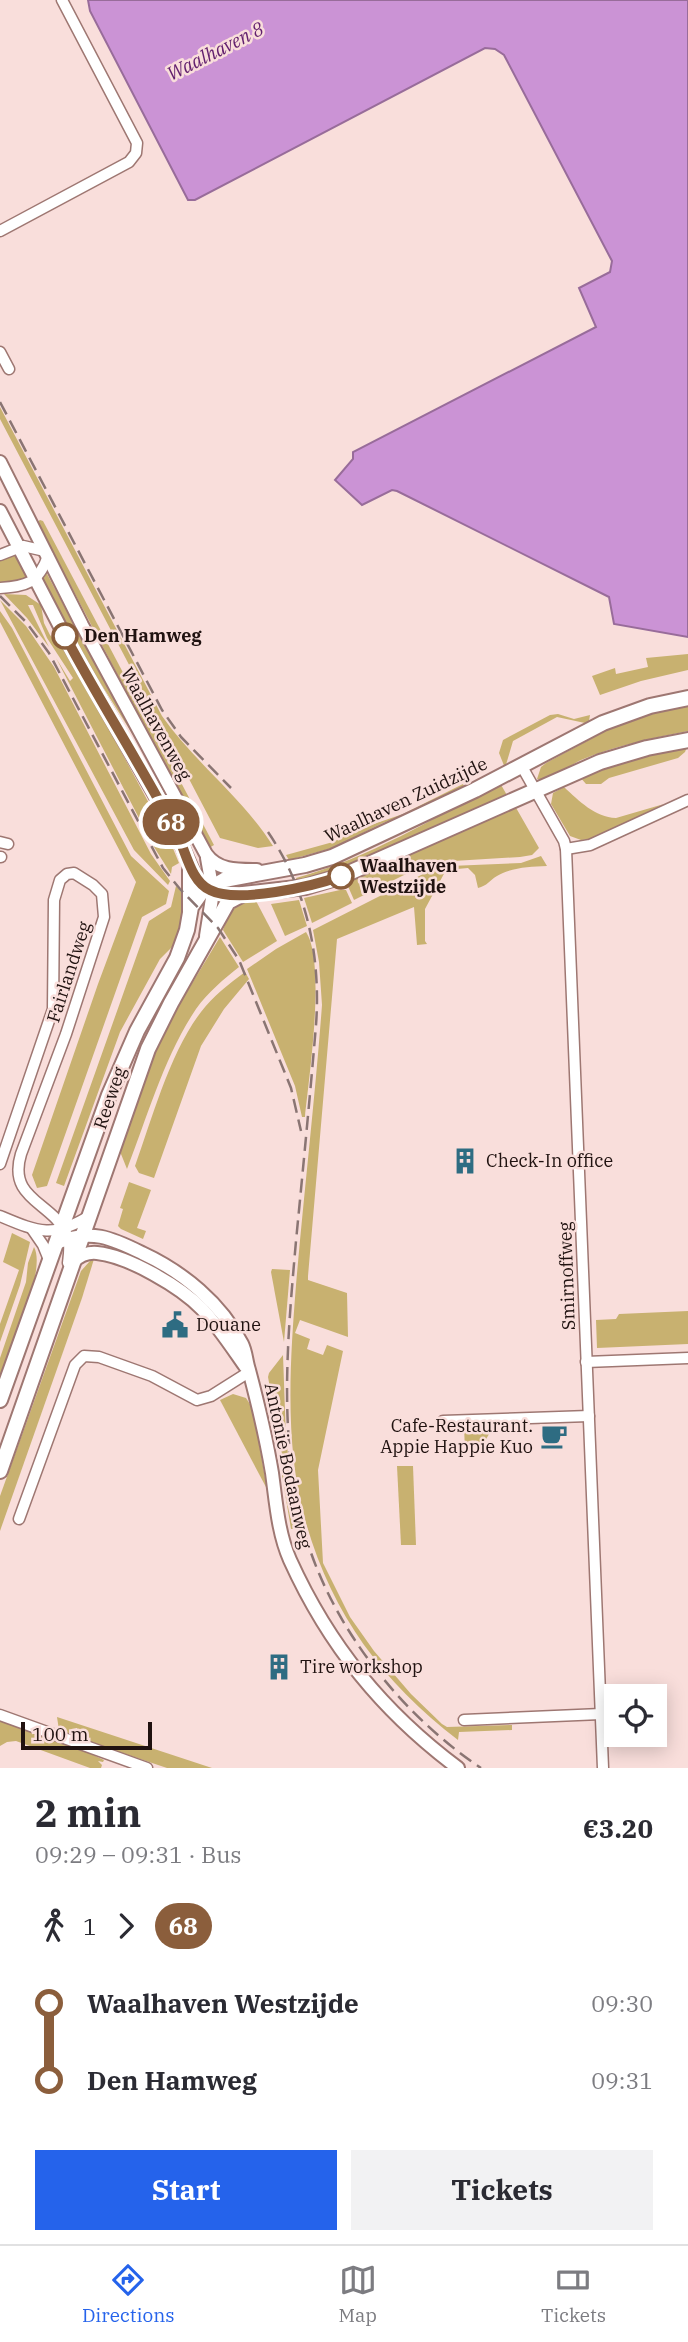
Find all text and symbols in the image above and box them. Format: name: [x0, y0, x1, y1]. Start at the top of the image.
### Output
water label: Waalhaven 8: [163, 16, 268, 86]
marker: Den Hamweg: [52, 623, 78, 649]
place label: Den Hamweg: [84, 624, 202, 647]
street label: Waalhavenweg: [116, 663, 197, 785]
street label: Waalhaven Zuidzijde: [321, 752, 491, 847]
line badge: 68: [140, 799, 202, 845]
text: 68: [157, 806, 185, 838]
place label: Waalhaven Westzijde: [360, 854, 458, 898]
marker: Waalhaven Westzijde: [328, 863, 354, 889]
street label: Fairlandweg: [41, 918, 96, 1025]
street label: Reeweg: [88, 1063, 131, 1132]
building icon: Check-In office: [450, 1146, 480, 1176]
place label: Check-In office: [486, 1149, 613, 1172]
street label: Smirnoffweg: [553, 1221, 580, 1331]
public building icon: Douane: [160, 1310, 190, 1340]
place label: Douane: [196, 1313, 261, 1336]
street label: Antonie Bodaanweg: [260, 1381, 317, 1551]
place label: Cafe-Restaurant. Appie Happie Kuo: [380, 1414, 533, 1458]
cafe icon: Cafe-Restaurant. Appie Happie Kuo: [539, 1421, 569, 1451]
building icon: Tire workshop: [264, 1652, 294, 1682]
place label: Tire workshop: [300, 1655, 423, 1678]
map controls: [604, 1684, 667, 1747]
button: locate: [604, 1684, 667, 1747]
scale bar: [21, 1719, 152, 1751]
text: 100 m: [32, 1722, 89, 1746]
text: 2 min: [35, 1788, 141, 1837]
text: €3.20: [583, 1811, 653, 1845]
text: 09:29 – 09:31 · Bus: [35, 1839, 242, 1869]
icon: walk: [35, 1907, 73, 1945]
icon: forward: [107, 1907, 145, 1945]
text: 68: [169, 1910, 198, 1942]
text: 1: [83, 1911, 97, 1941]
text: Waalhaven Westzijde: [87, 1986, 359, 2020]
text: 09:30: [591, 1988, 653, 2018]
text: Den Hamweg: [87, 2063, 257, 2097]
text: 09:31: [591, 2065, 653, 2095]
button: Start: [35, 2150, 337, 2230]
button: Tickets: [351, 2150, 653, 2230]
tab: Directions: [82, 2261, 175, 2327]
tab: Map: [338, 2261, 377, 2327]
tab: Tickets: [541, 2261, 606, 2327]

